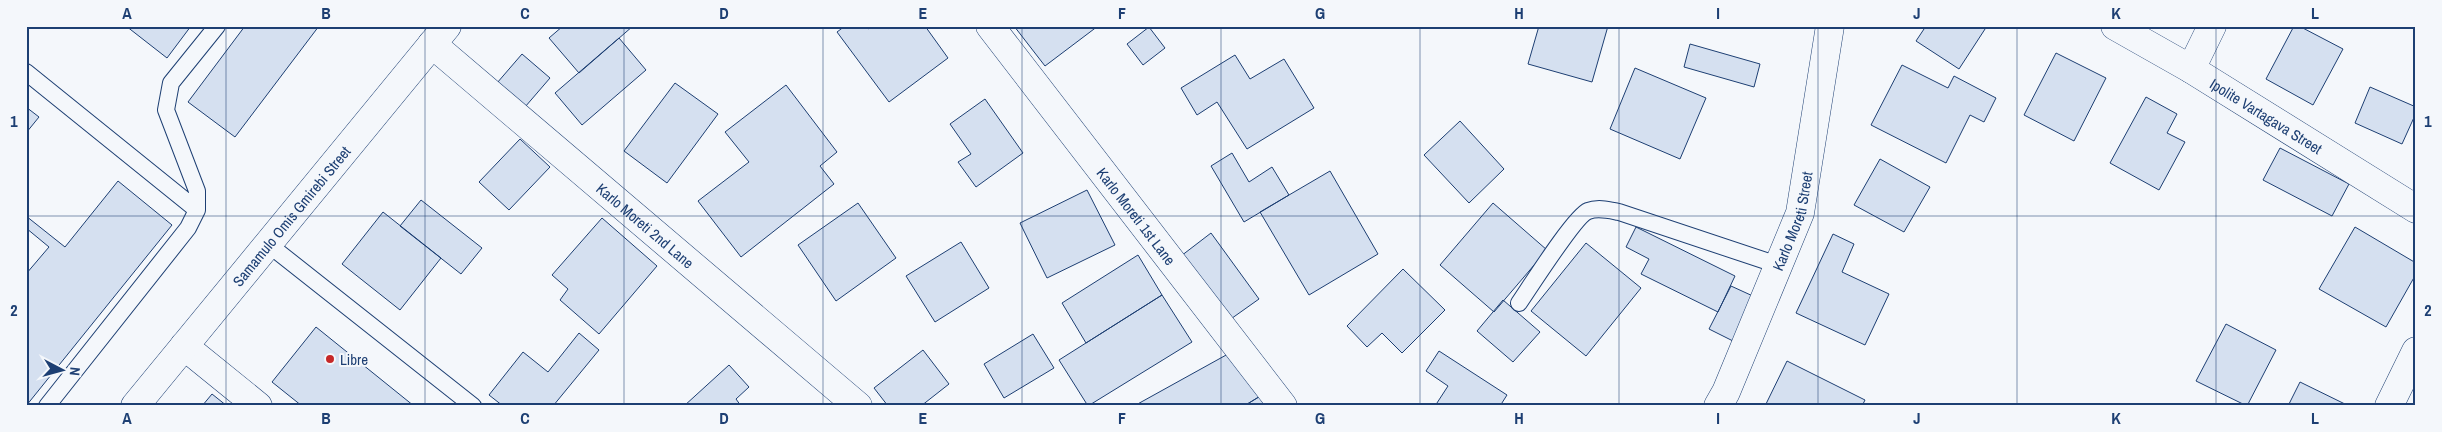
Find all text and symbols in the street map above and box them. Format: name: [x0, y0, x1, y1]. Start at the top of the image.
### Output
text: A: [122, 2, 132, 24]
text: B: [321, 2, 331, 24]
text: C: [520, 2, 530, 24]
text: D: [719, 2, 729, 24]
text: E: [919, 2, 928, 24]
text: F: [1118, 2, 1126, 24]
text: G: [1315, 2, 1325, 24]
text: H: [1514, 2, 1524, 24]
text: I: [1716, 2, 1720, 24]
text: J: [1913, 2, 1921, 24]
text: K: [2111, 2, 2121, 24]
text: L: [2311, 2, 2319, 24]
street label: Ipolite Vartagava Street: [2206, 73, 2327, 159]
text: 1: [10, 110, 18, 132]
text: 1: [2424, 110, 2432, 132]
street label: Samamulo Omis Gmirebi Street: [227, 141, 355, 290]
street label: Karlo Moreti 1st Lane: [1092, 163, 1181, 269]
street label: Karlo Moreti Street: [1767, 169, 1817, 274]
street label: Karlo Moreti 2nd Lane: [592, 178, 699, 273]
text: 2: [10, 299, 18, 321]
text: 2: [2424, 299, 2432, 321]
north arrow: [38, 344, 88, 394]
place label: Libre: [340, 349, 368, 370]
marker: Libre: [324, 353, 336, 365]
text: N: [66, 366, 84, 376]
text: A: [122, 407, 132, 429]
text: B: [321, 407, 331, 429]
text: C: [520, 407, 530, 429]
text: D: [719, 407, 729, 429]
text: E: [919, 407, 928, 429]
text: F: [1118, 407, 1126, 429]
text: G: [1315, 407, 1325, 429]
text: H: [1514, 407, 1524, 429]
text: I: [1716, 407, 1720, 429]
text: J: [1913, 407, 1921, 429]
text: K: [2111, 407, 2121, 429]
text: L: [2311, 407, 2319, 429]

